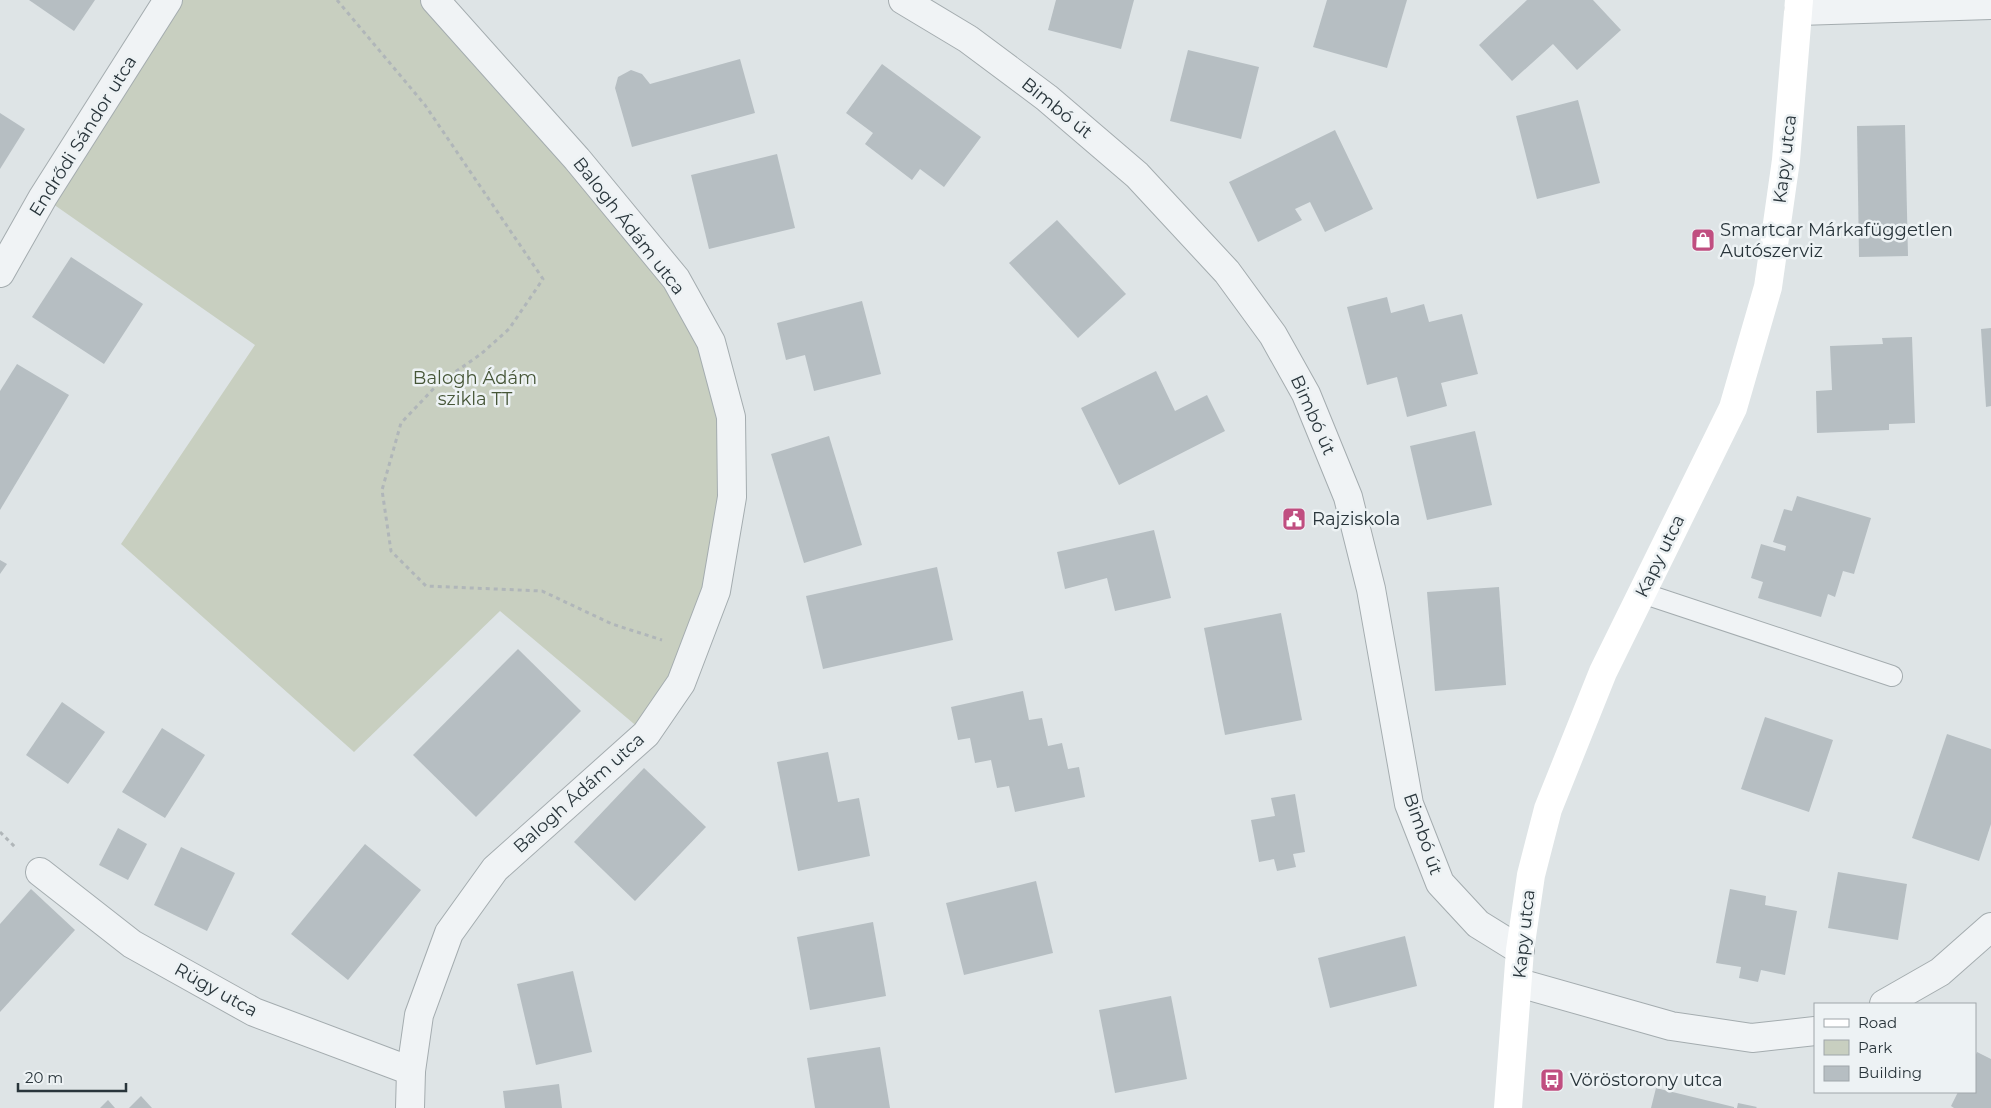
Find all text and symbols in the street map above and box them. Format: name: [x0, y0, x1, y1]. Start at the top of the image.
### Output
street label: Endrődi Sándor utca: [25, 51, 141, 221]
street label: Bimbó út: [1017, 73, 1097, 143]
street label: Kapy utca: [1769, 113, 1801, 205]
street label: Balogh Ádám utca: [568, 153, 690, 299]
place label: Smartcar Márkafüggetlen Autószerviz: [1720, 219, 1953, 262]
shop icon: Smartcar Márkafüggetlen Autószerviz: [1690, 227, 1716, 253]
park label: Balogh Ádám szikla TT: [413, 367, 537, 410]
street label: Bimbó út: [1286, 372, 1340, 458]
public building icon: Rajziskola: [1281, 506, 1307, 532]
place label: Rajziskola: [1312, 508, 1400, 530]
street label: Kapy utca: [1631, 511, 1689, 601]
street label: Balogh Ádám utca: [509, 728, 649, 858]
street label: Bimbó út: [1399, 790, 1447, 878]
street label: Kapy utca: [1508, 888, 1540, 980]
street label: Rügy utca: [171, 958, 261, 1022]
legend: [1814, 1003, 1976, 1093]
text: Road: [1858, 1013, 1897, 1032]
text: Park: [1858, 1038, 1892, 1057]
scale bar: [18, 1060, 125, 1092]
text: Building: [1858, 1063, 1922, 1082]
bus stop icon: Vöröstorony utca: [1539, 1067, 1565, 1093]
text: 20 m: [25, 1068, 63, 1087]
place label: Vöröstorony utca: [1570, 1069, 1723, 1091]

